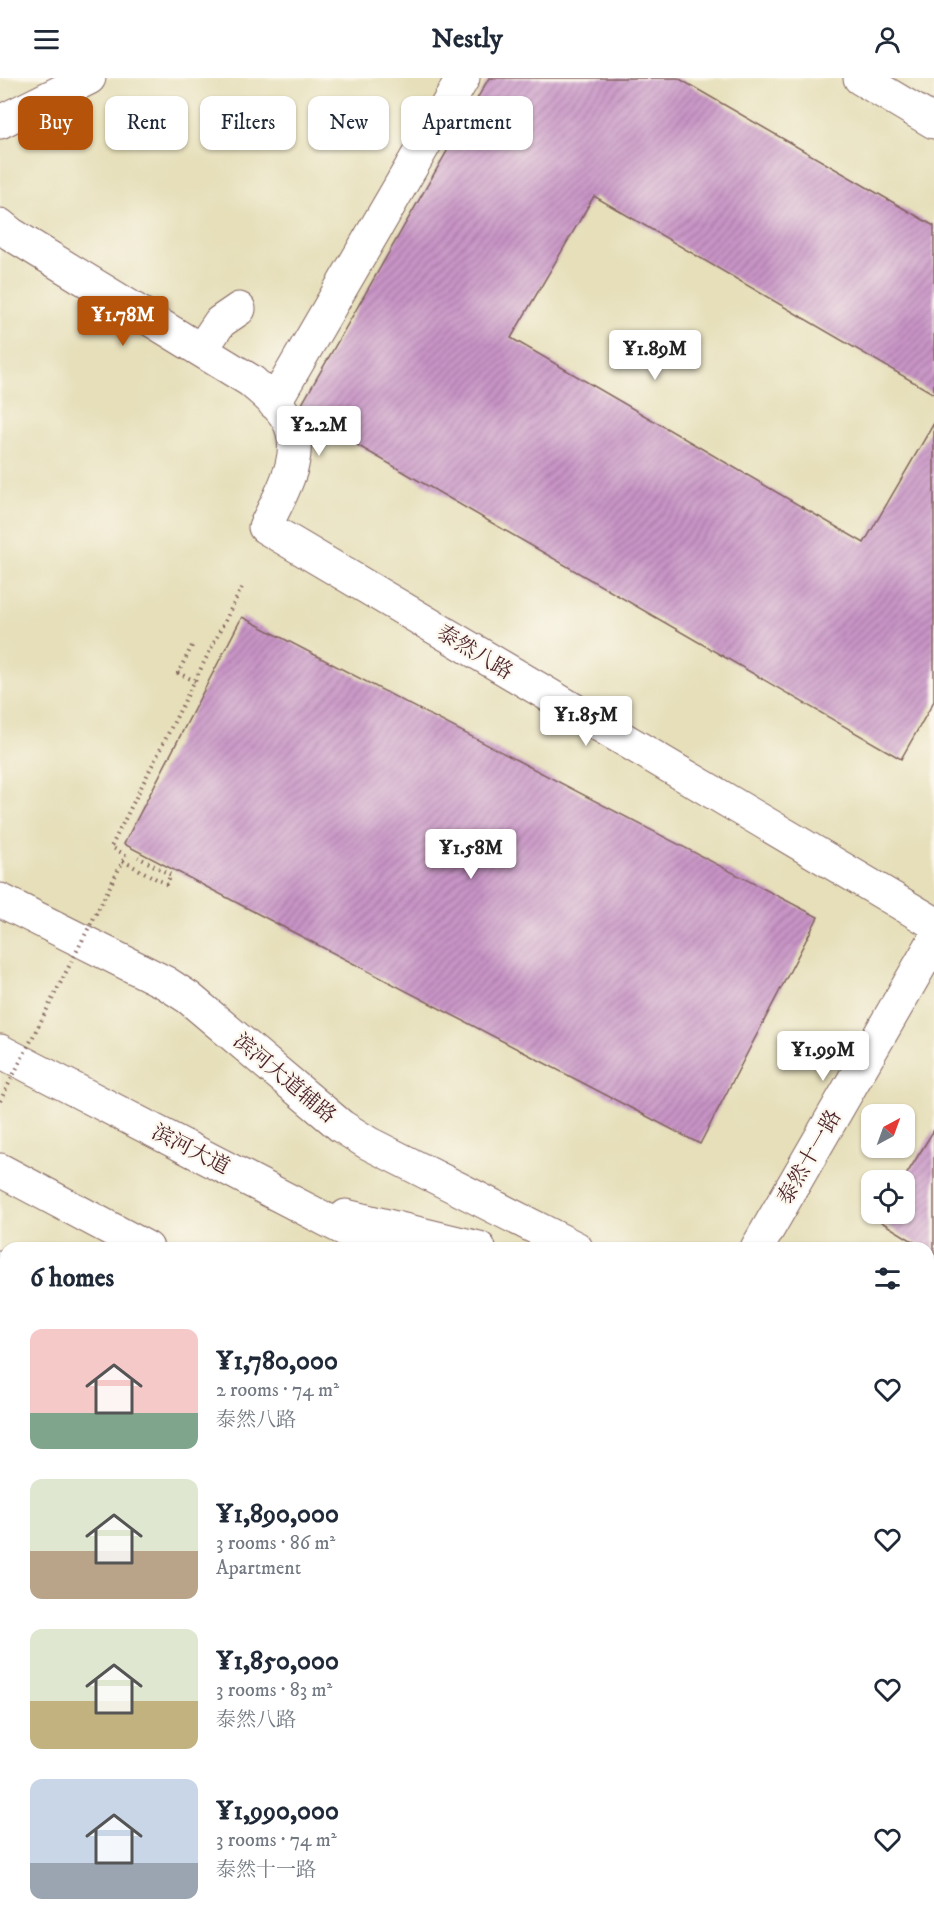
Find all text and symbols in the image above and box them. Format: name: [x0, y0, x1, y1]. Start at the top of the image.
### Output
text: Nestly: [431, 22, 503, 56]
icon: menu: [30, 23, 63, 56]
icon: person: [871, 23, 904, 56]
chip: Buy: [18, 96, 93, 150]
chip: Rent: [105, 96, 188, 150]
chip: Filters: [200, 96, 296, 150]
chip: New: [308, 96, 389, 150]
chip: Apartment: [401, 96, 533, 150]
pin: ¥1.78M: [74, 296, 172, 347]
text: ¥1.78M: [91, 303, 155, 328]
pin: ¥1.89M: [606, 330, 704, 381]
text: ¥1.89M: [623, 337, 687, 362]
pin: ¥2.2M: [277, 406, 361, 457]
text: ¥2.2M: [291, 413, 347, 438]
street label: 泰然八路: [432, 620, 517, 686]
pin: ¥1.85M: [537, 696, 635, 747]
text: ¥1.85M: [554, 703, 618, 728]
pin: ¥1.58M: [422, 829, 520, 880]
text: ¥1.58M: [439, 836, 503, 861]
street label: 滨河大道辅路: [228, 1028, 341, 1129]
pin: ¥1.99M: [774, 1031, 872, 1082]
text: ¥1.99M: [791, 1038, 855, 1063]
north arrow: [861, 1104, 915, 1158]
map controls: [861, 1104, 915, 1224]
street label: 泰然十一路: [772, 1106, 847, 1209]
street label: 滨河大道: [147, 1119, 234, 1181]
button: locate: [861, 1170, 915, 1224]
text: 6 homes: [30, 1262, 114, 1295]
icon: filters: [871, 1262, 904, 1295]
text: ¥1,780,000: [216, 1345, 338, 1378]
icon: home: [78, 1353, 150, 1425]
icon: heart: [871, 1373, 904, 1406]
text: 2 rooms · 74 m²: [216, 1378, 339, 1403]
text: 泰然八路: [216, 1408, 296, 1433]
text: ¥1,890,000: [216, 1498, 339, 1531]
icon: home: [78, 1503, 150, 1575]
icon: heart: [871, 1523, 904, 1556]
text: 3 rooms · 86 m²: [216, 1531, 335, 1556]
text: Apartment: [216, 1556, 301, 1581]
text: ¥1,850,000: [216, 1645, 339, 1678]
icon: home: [78, 1653, 150, 1725]
icon: heart: [871, 1673, 904, 1706]
text: 3 rooms · 83 m²: [216, 1678, 332, 1703]
text: 泰然八路: [216, 1708, 296, 1733]
text: ¥1,990,000: [216, 1795, 339, 1828]
icon: home: [78, 1803, 150, 1875]
icon: heart: [871, 1823, 904, 1856]
text: 3 rooms · 74 m²: [216, 1828, 337, 1853]
text: 泰然十一路: [216, 1858, 316, 1883]

